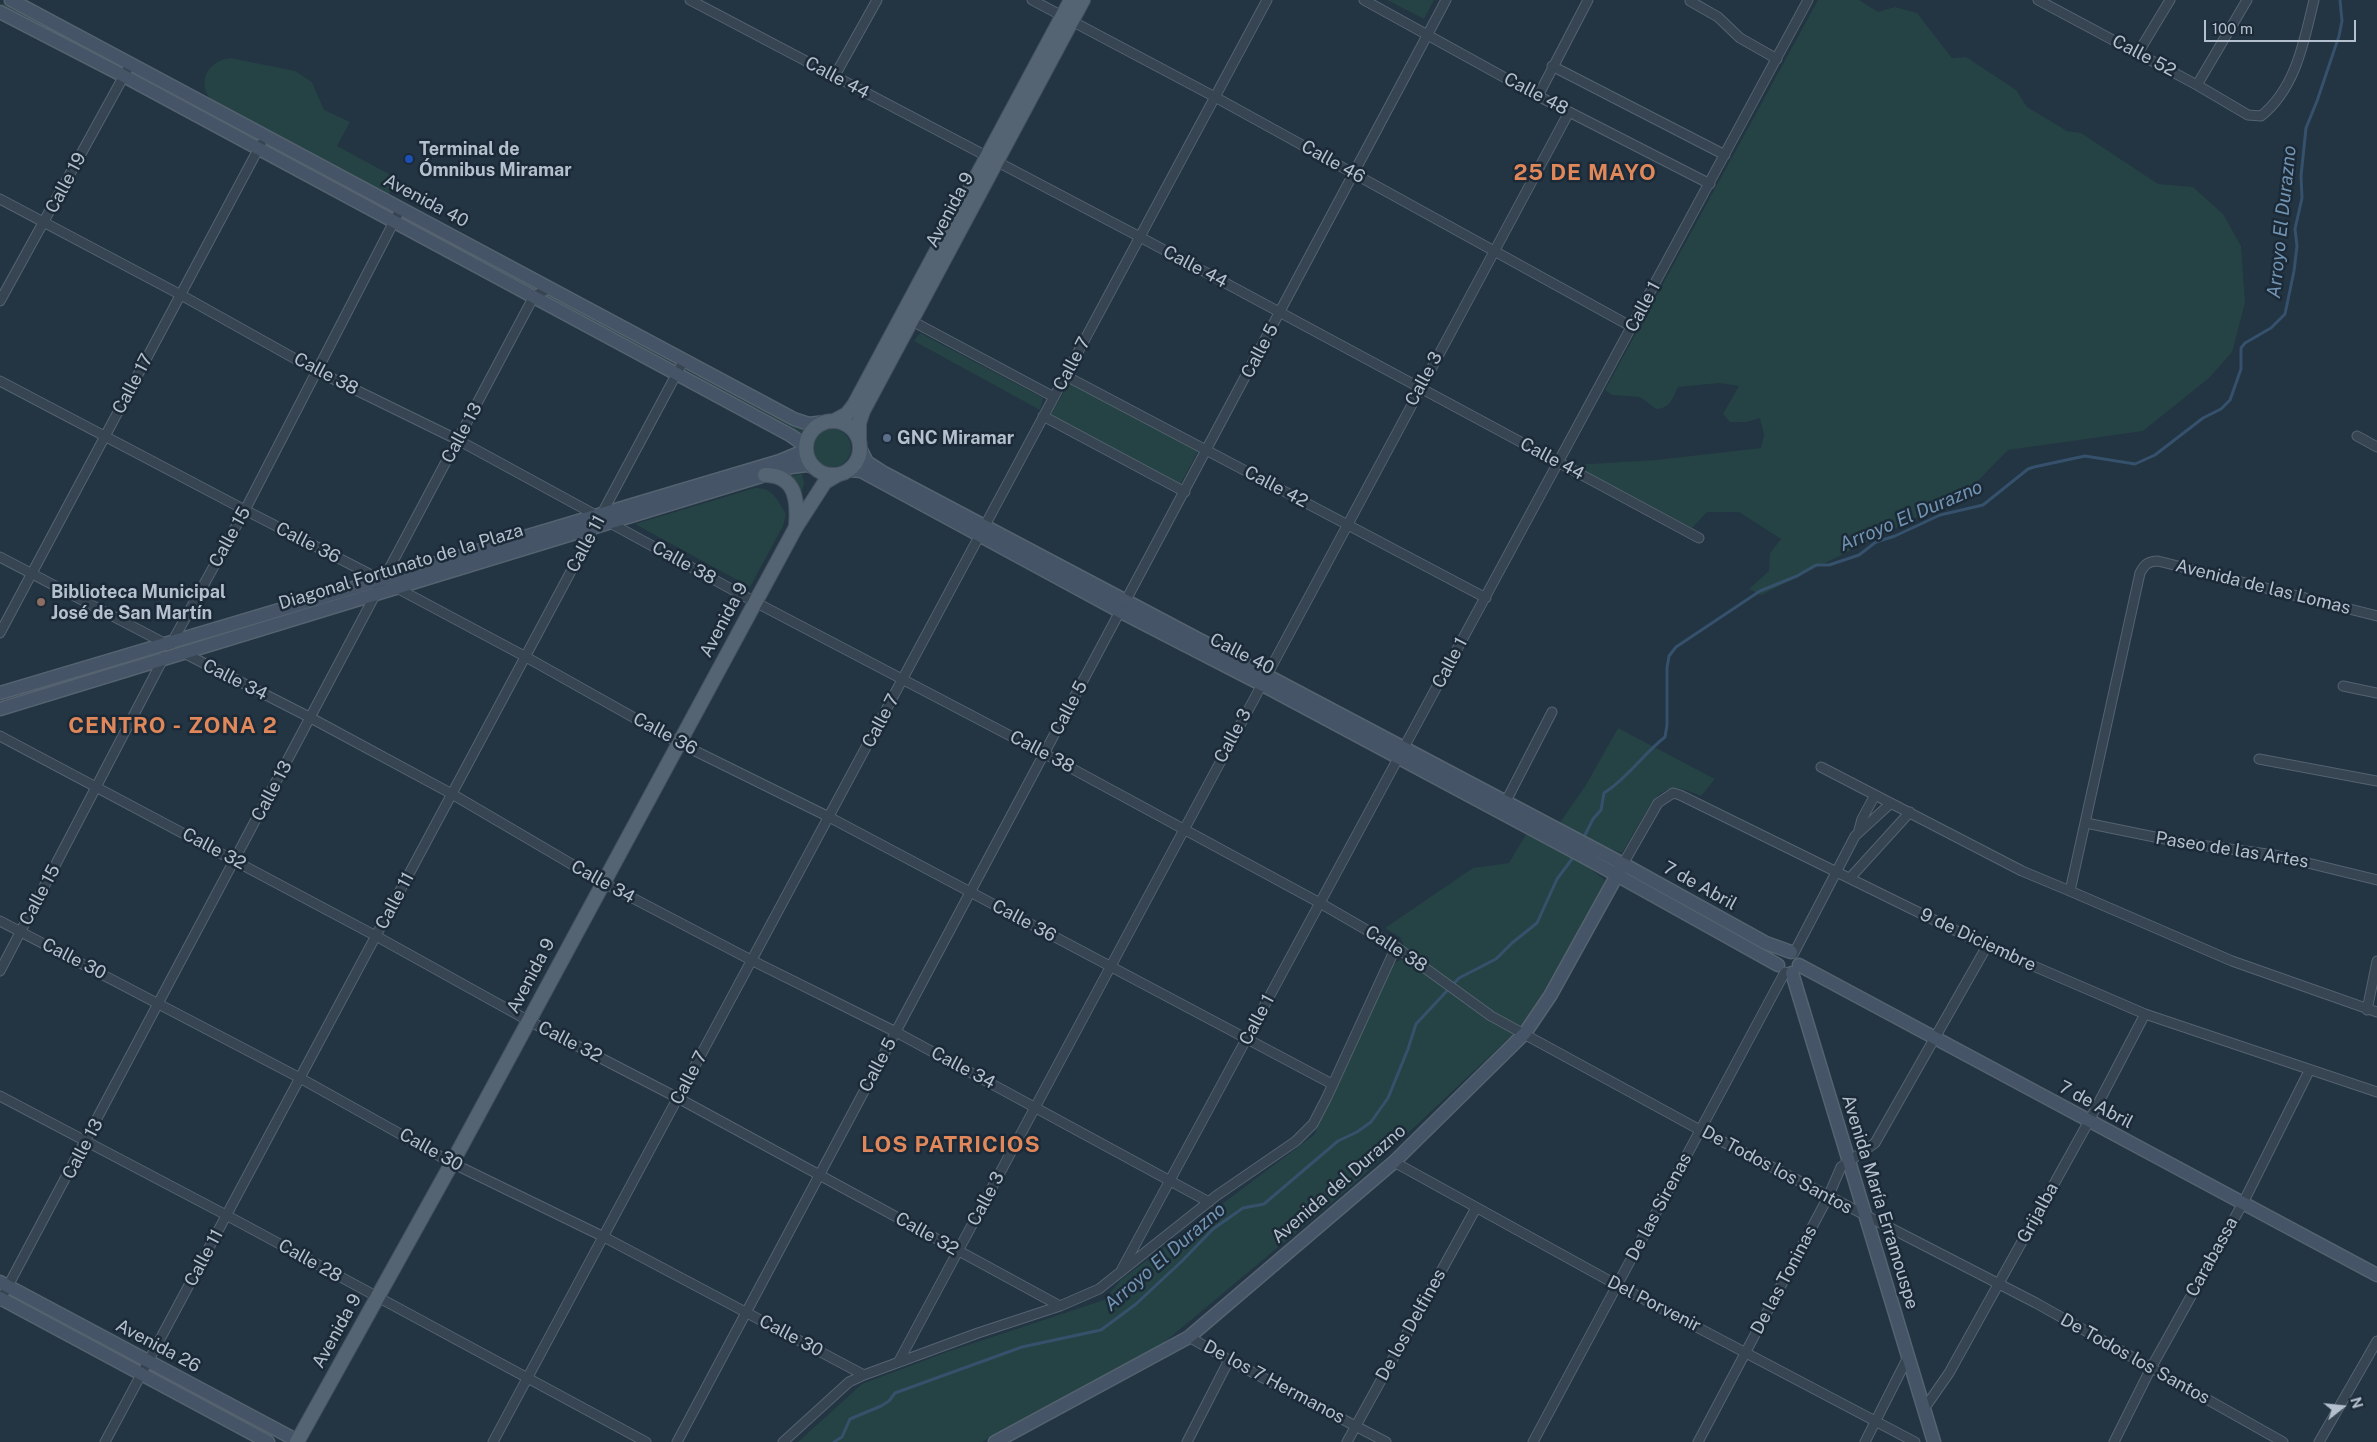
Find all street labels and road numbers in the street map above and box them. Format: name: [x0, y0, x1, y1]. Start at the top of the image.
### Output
street label: Calle 52: [2108, 30, 2180, 82]
street label: Calle 44: [801, 52, 873, 104]
street label: Calle 48: [1500, 68, 1572, 120]
street label: Calle 46: [1297, 136, 1369, 188]
street label: Calle 19: [41, 149, 91, 217]
street label: Avenida 9: [921, 169, 979, 251]
street label: Avenida 40: [380, 170, 472, 232]
street label: Calle 44: [1159, 241, 1231, 293]
street label: Calle 1: [1621, 278, 1665, 336]
street label: Calle 5: [1237, 320, 1283, 382]
street label: Calle 7: [1049, 333, 1095, 395]
street label: Calle 38: [290, 348, 362, 400]
street label: Calle 3: [1401, 348, 1447, 410]
street label: Calle 17: [108, 350, 158, 418]
street label: Calle 13: [437, 399, 487, 467]
street label: Calle 44: [1516, 433, 1588, 485]
street label: Calle 42: [1240, 461, 1312, 513]
street label: Calle 15: [205, 503, 255, 571]
street label: Calle 11: [562, 512, 610, 576]
street label: Calle 36: [272, 518, 344, 568]
street label: Diagonal Fortunato de la Plaza: [276, 519, 526, 615]
street label: Calle 38: [648, 537, 720, 589]
street label: Avenida de las Lomas: [2173, 555, 2353, 619]
street label: Avenida 9: [695, 579, 753, 661]
street label: Calle 40: [1206, 629, 1278, 679]
street label: Calle 1: [1428, 634, 1472, 692]
street label: Calle 34: [199, 655, 271, 705]
street label: Calle 5: [1046, 677, 1092, 739]
street label: Calle 7: [858, 690, 904, 752]
street label: Calle 3: [1210, 705, 1256, 767]
street label: Calle 36: [629, 708, 701, 760]
street label: Calle 38: [1006, 726, 1078, 778]
street label: Calle 13: [247, 757, 297, 825]
street label: Calle 32: [178, 823, 250, 875]
street label: Paseo de las Artes: [2154, 827, 2310, 873]
street label: Calle 34: [567, 856, 639, 908]
street label: 7 de Abril: [1659, 857, 1741, 915]
street label: Calle 15: [15, 861, 65, 929]
street label: Calle 11: [371, 869, 419, 933]
street label: Calle 36: [988, 895, 1060, 947]
street label: 9 de Diciembre: [1917, 904, 2039, 976]
street label: Calle 38: [1361, 921, 1431, 977]
street label: Calle 30: [38, 934, 110, 984]
street label: Avenida 9: [502, 935, 560, 1017]
street label: Calle 1: [1235, 991, 1279, 1049]
street label: Calle 32: [534, 1017, 606, 1067]
street label: Calle 5: [855, 1034, 901, 1096]
street label: Calle 34: [927, 1042, 999, 1094]
street label: Calle 7: [666, 1047, 712, 1109]
street label: 7 de Abril: [2055, 1076, 2137, 1134]
street label: Avenida María Erramouspe: [1837, 1092, 1923, 1312]
street label: Calle 13: [58, 1115, 108, 1183]
street label: Avenida del Durazno: [1268, 1120, 1410, 1248]
street label: De Todos los Santos: [1698, 1121, 1856, 1219]
street label: Calle 30: [395, 1124, 467, 1176]
street label: De las Sirenas: [1622, 1149, 1696, 1265]
street label: Calle 3: [963, 1168, 1009, 1230]
street label: Grijalba: [2013, 1179, 2063, 1247]
street label: Calle 32: [892, 1208, 962, 1260]
street label: Carabassa: [2181, 1213, 2243, 1301]
street label: De las Toninas: [1746, 1222, 1822, 1338]
street label: Calle 11: [180, 1226, 228, 1290]
street label: Calle 28: [274, 1235, 346, 1287]
street label: De los Delfines: [1371, 1265, 1451, 1385]
street label: Del Porvenir: [1603, 1271, 1705, 1337]
street label: Avenida 9: [308, 1290, 366, 1372]
street label: De Todos los Santos: [2056, 1309, 2214, 1409]
street label: Calle 30: [755, 1310, 827, 1362]
street label: Avenida 26: [112, 1315, 204, 1377]
street label: De los 7 Hermanos: [1200, 1336, 1348, 1428]

